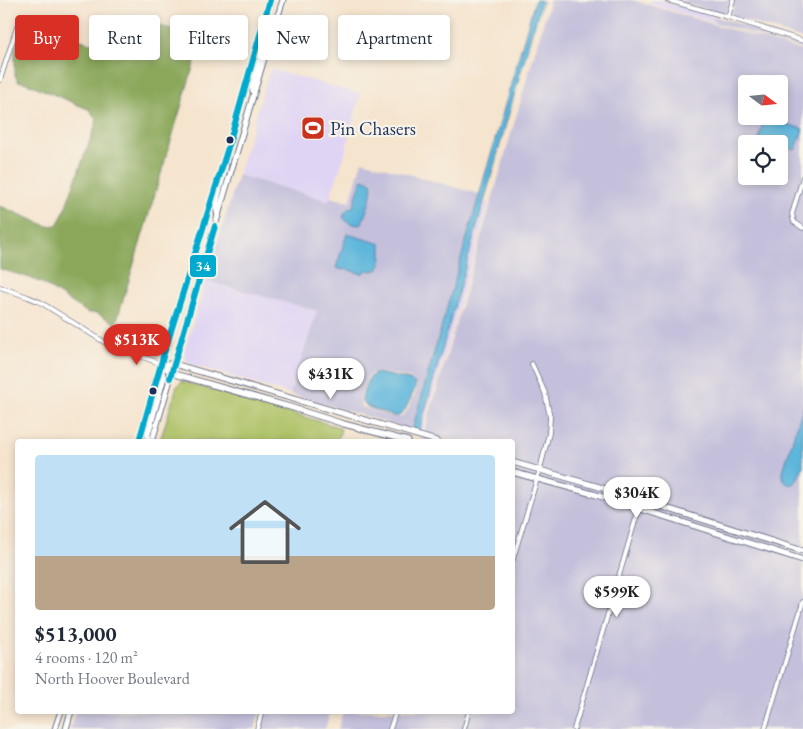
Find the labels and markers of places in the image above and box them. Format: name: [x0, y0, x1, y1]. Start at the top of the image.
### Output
sports icon: Pin Chasers: [300, 115, 326, 141]
place label: Pin Chasers: [330, 116, 416, 141]
unlabelled marker: [225, 135, 235, 145]
pin: $513K: [102, 324, 172, 366]
pin: $431K: [296, 358, 366, 400]
unlabelled marker: [148, 386, 158, 396]
pin: $304K: [602, 476, 672, 519]
pin: $599K: [582, 576, 652, 618]

